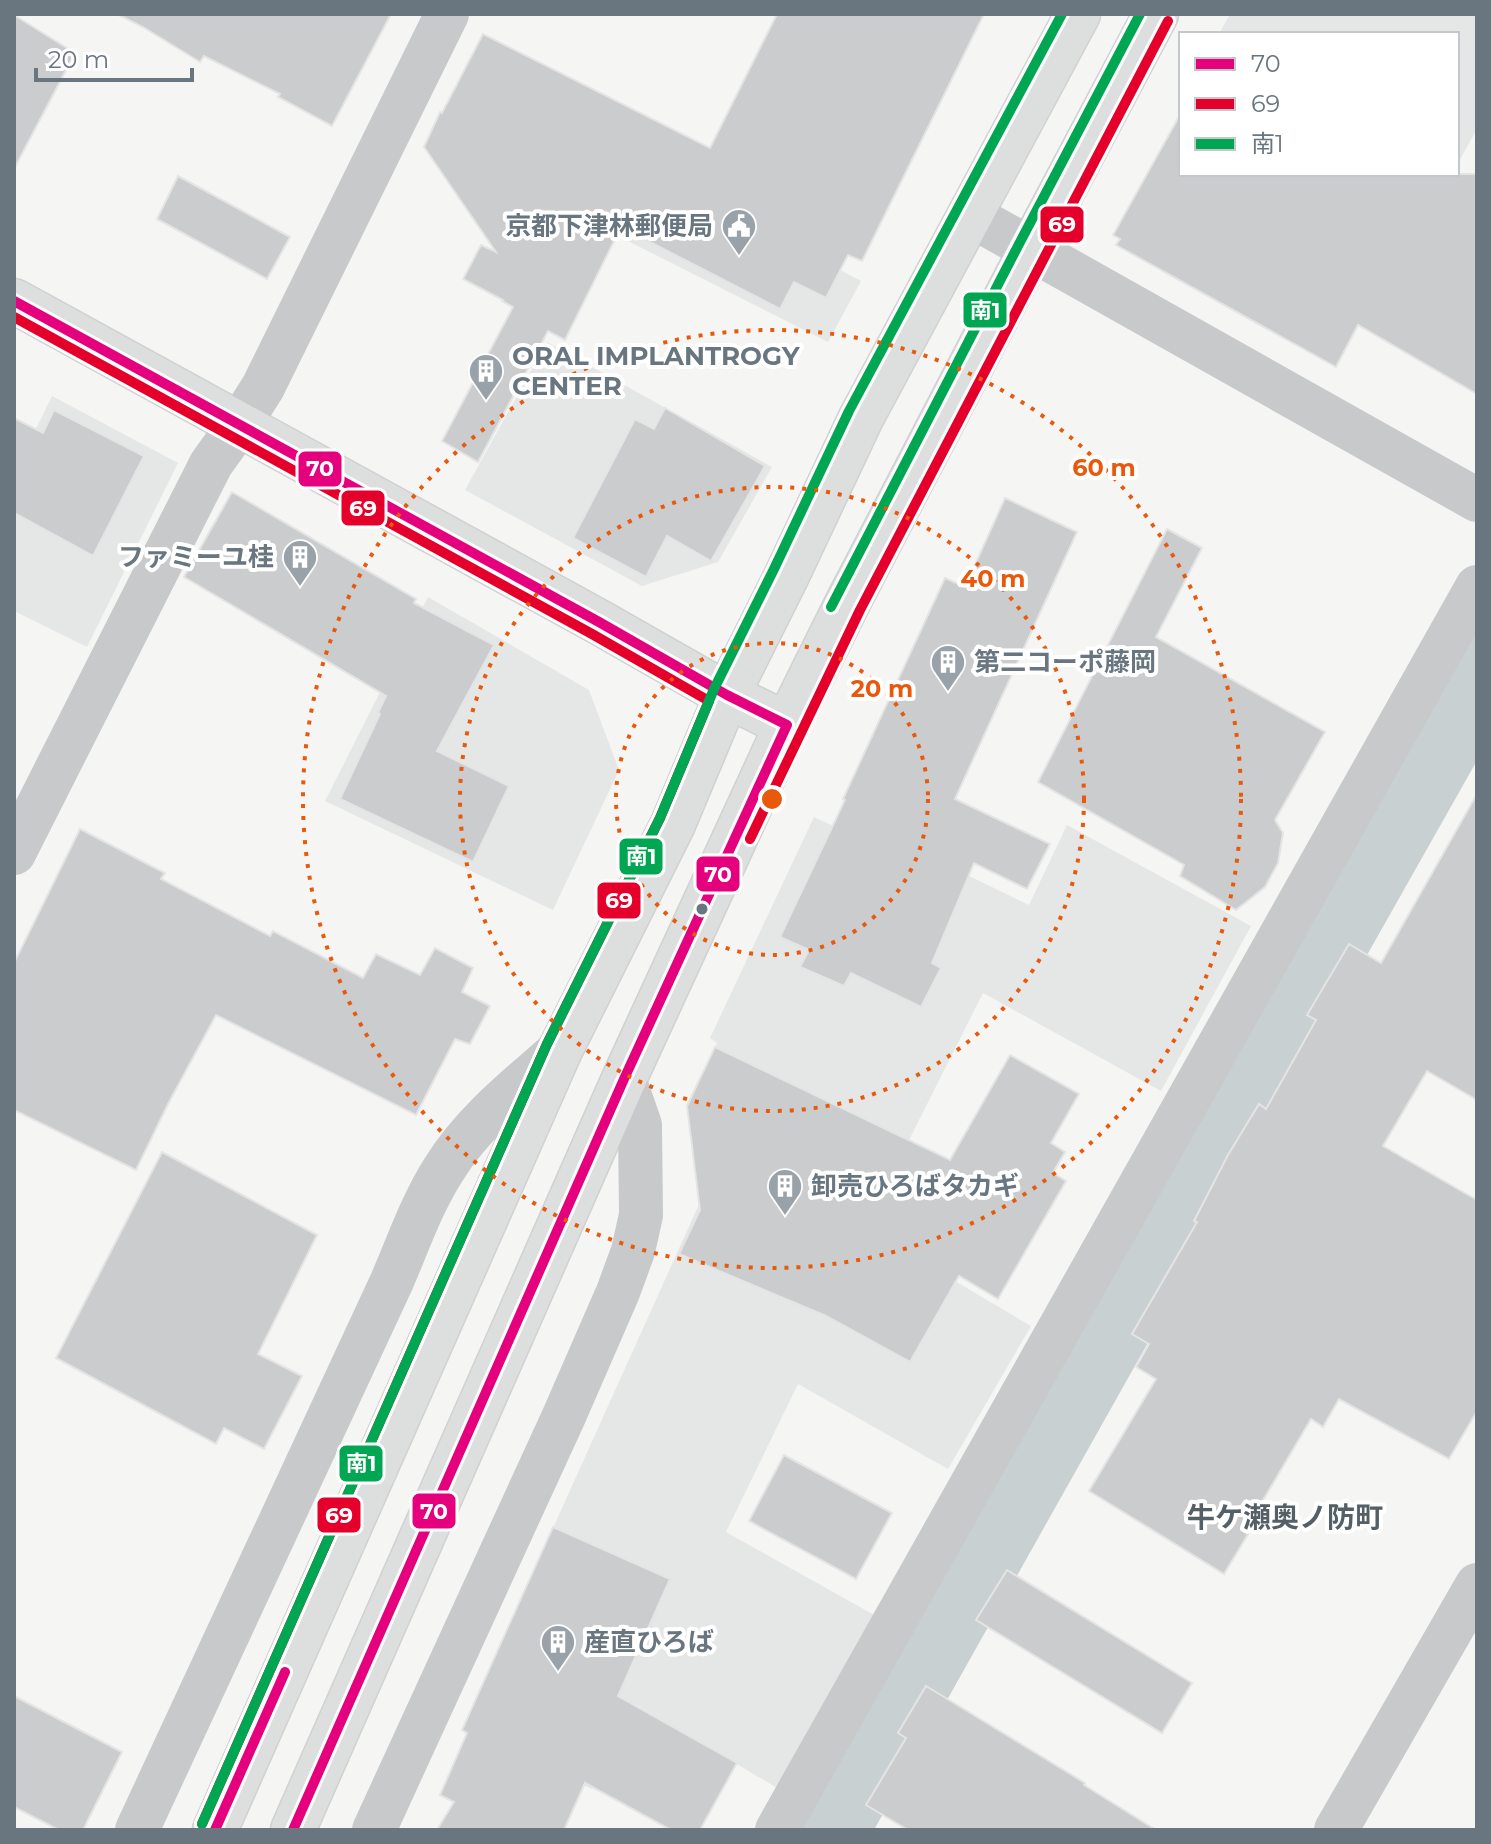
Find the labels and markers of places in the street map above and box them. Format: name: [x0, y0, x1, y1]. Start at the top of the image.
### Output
public building icon: 京都下津林郵便局: [720, 207, 758, 257]
place label: 京都下津林郵便局: [505, 210, 713, 242]
place label: ORAL IMPLANTROGY CENTER: [512, 340, 800, 402]
building icon: ORAL IMPLANTROGY CENTER: [467, 352, 505, 402]
building icon: ファミーユ桂: [281, 538, 319, 588]
place label: ファミーユ桂: [118, 541, 274, 573]
building icon: 第二コーポ藤岡: [929, 643, 967, 693]
place label: 第二コーポ藤岡: [974, 646, 1156, 678]
centre of rings: [758, 785, 786, 813]
unlabelled marker: [694, 901, 710, 917]
building icon: 卸売ひろばタカギ: [766, 1167, 804, 1217]
place label: 卸売ひろばタカギ: [811, 1170, 1019, 1202]
building icon: 産直ひろば: [539, 1623, 577, 1673]
place label: 産直ひろば: [584, 1626, 714, 1658]

